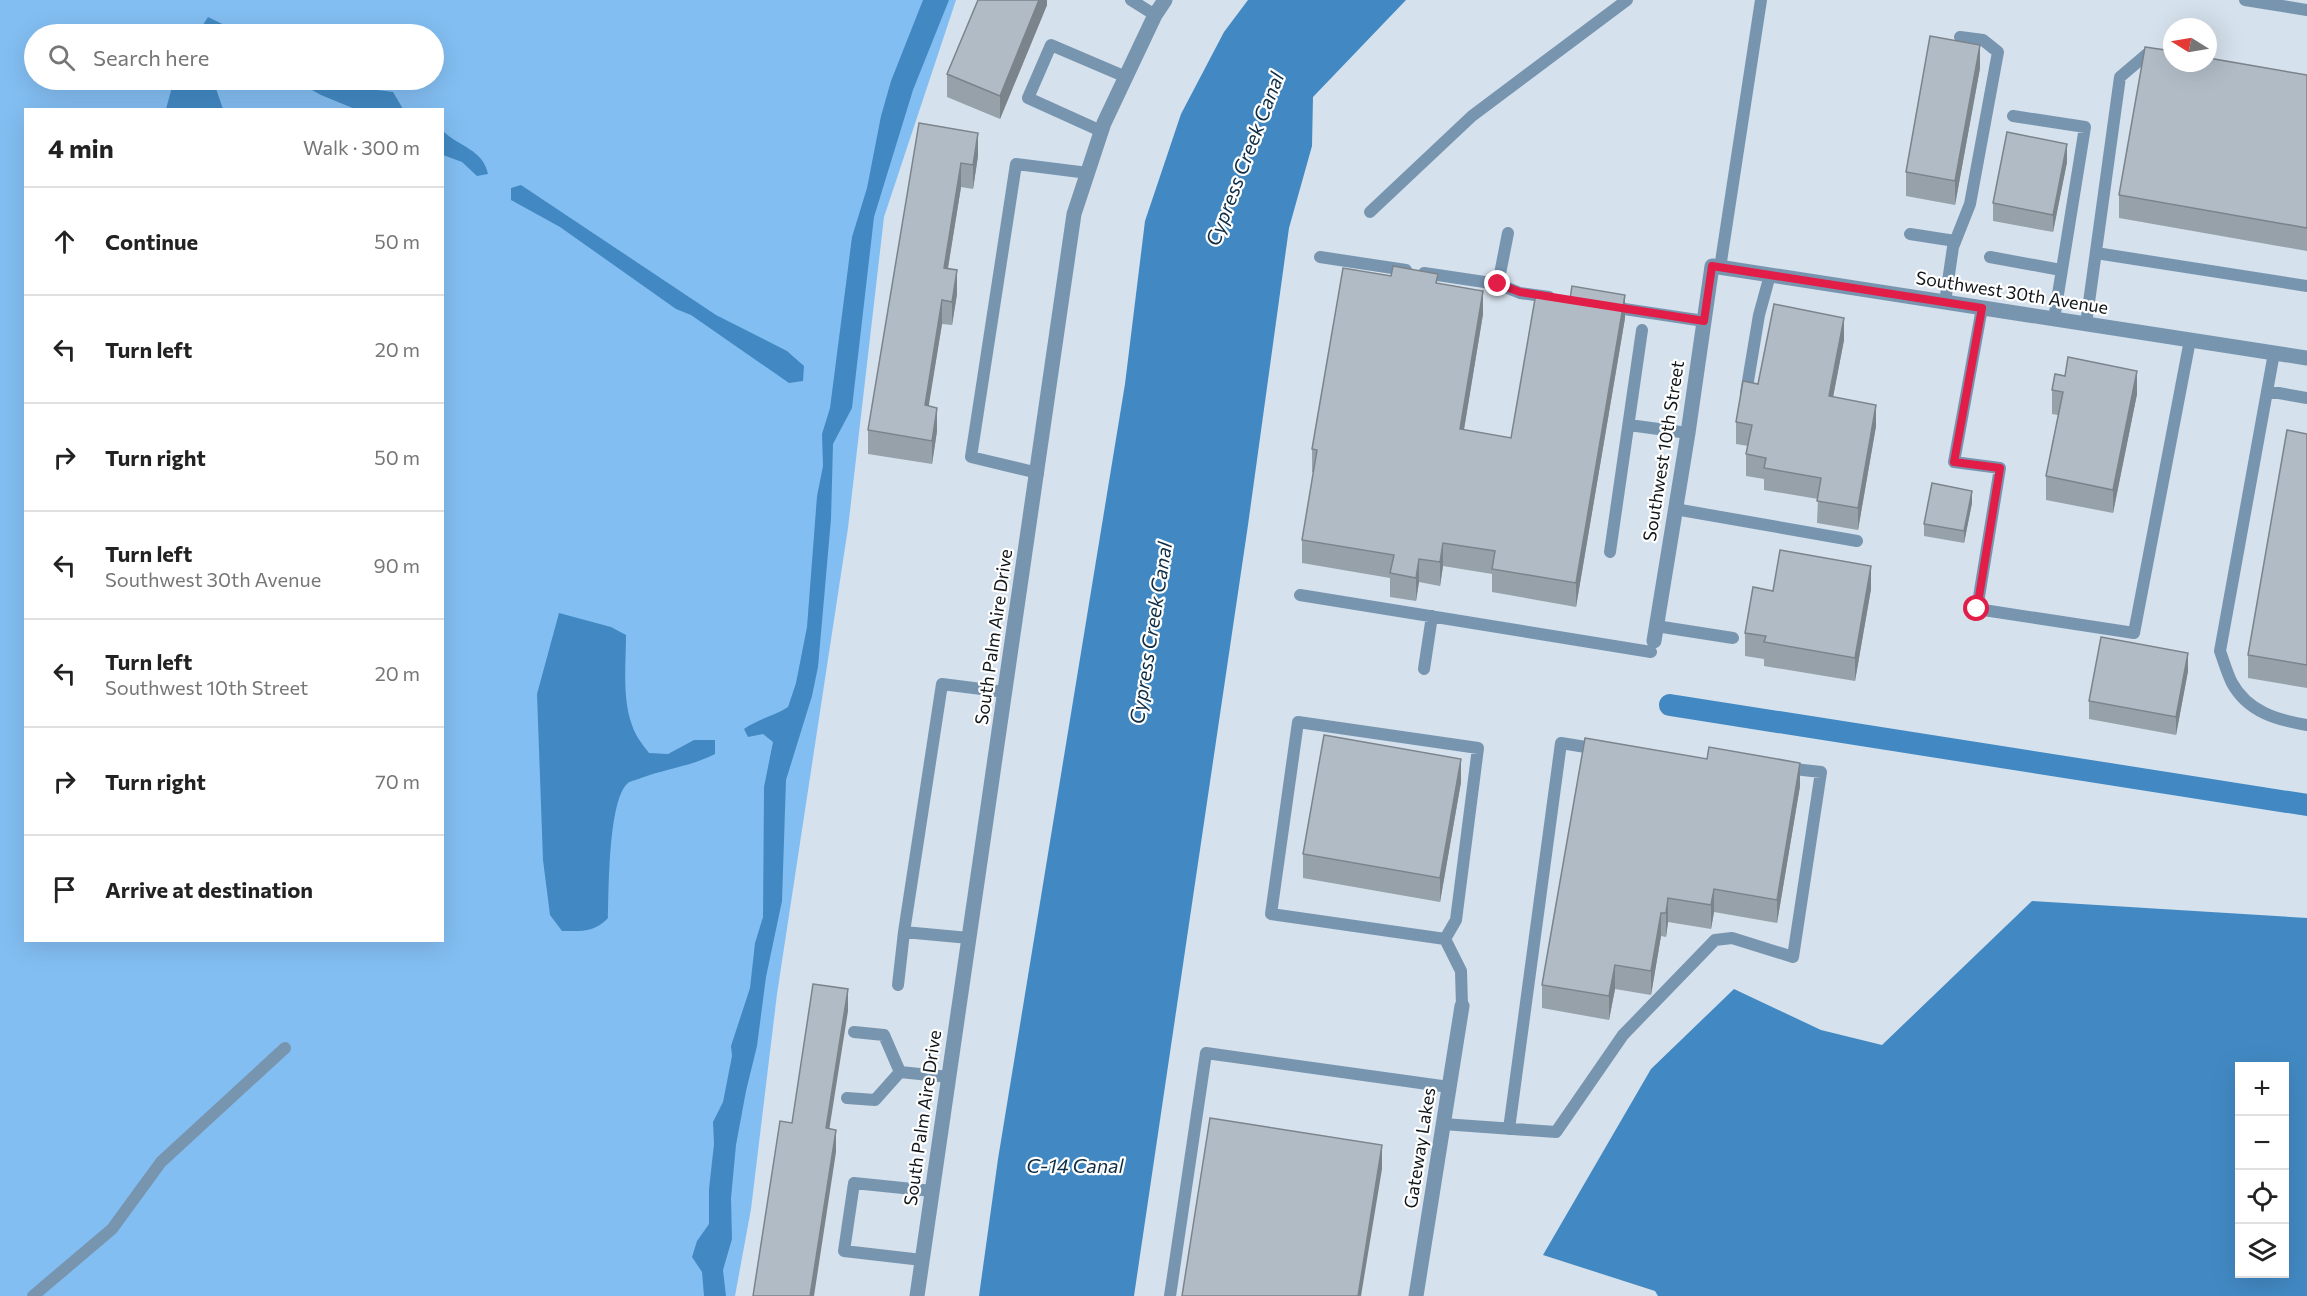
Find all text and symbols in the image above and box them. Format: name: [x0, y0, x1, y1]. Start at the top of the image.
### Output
north arrow: [2163, 18, 2217, 72]
search box: [24, 24, 444, 90]
icon: search: [45, 41, 78, 74]
text: Search here: [93, 44, 209, 71]
water label: Cypress Creek Canal: [1200, 68, 1289, 249]
text: 4 min: [48, 132, 114, 163]
text: Walk · 300 m: [303, 135, 420, 159]
icon: ahead: [48, 225, 81, 258]
text: Continue: [105, 228, 198, 255]
text: 50 m: [374, 229, 420, 253]
street label: Southwest 30th Avenue: [1914, 266, 2110, 318]
route end: [1484, 270, 1510, 296]
icon: left: [48, 333, 81, 366]
text: Turn left: [105, 336, 192, 363]
text: 20 m: [375, 337, 420, 361]
street label: Southwest 10th Street: [1638, 359, 1688, 543]
icon: right: [48, 441, 81, 474]
text: Turn right: [105, 444, 206, 471]
text: 50 m: [374, 445, 420, 469]
water label: Cypress Creek Canal: [1124, 539, 1176, 726]
text: Turn left: [105, 540, 192, 567]
street label: South Palm Aire Drive: [970, 548, 1016, 726]
icon: left: [48, 549, 81, 582]
text: 90 m: [374, 553, 420, 577]
text: Southwest 30th Avenue: [105, 567, 321, 591]
route start: [1963, 595, 1989, 621]
text: Turn left: [105, 648, 192, 675]
icon: left: [48, 657, 81, 690]
text: 20 m: [375, 661, 420, 685]
text: Southwest 10th Street: [105, 675, 308, 699]
icon: right: [48, 765, 81, 798]
text: Turn right: [105, 768, 206, 795]
text: 70 m: [375, 769, 420, 793]
icon: arrive: [48, 873, 81, 906]
text: Arrive at destination: [105, 876, 313, 903]
street label: South Palm Aire Drive: [899, 1029, 945, 1207]
map controls: [2235, 1062, 2289, 1278]
button: +: [2235, 1062, 2289, 1116]
street label: Gateway Lakes: [1399, 1086, 1439, 1210]
button: −: [2235, 1116, 2289, 1170]
water label: C-14 Canal: [1026, 1153, 1125, 1177]
button: locate: [2235, 1170, 2289, 1224]
button: layers: [2235, 1224, 2289, 1278]

